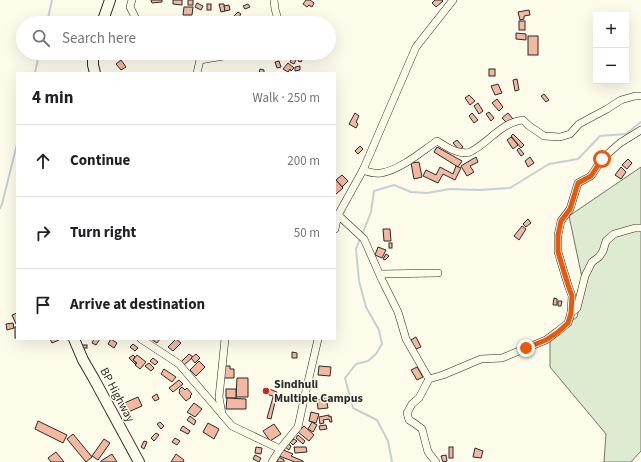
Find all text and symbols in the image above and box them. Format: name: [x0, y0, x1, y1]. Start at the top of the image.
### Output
map controls: [593, 12, 629, 84]
button: +: [593, 12, 629, 48]
search box: [16, 16, 336, 60]
icon: search: [30, 27, 52, 49]
text: Search here: [62, 28, 136, 49]
button: −: [593, 48, 629, 84]
text: 4 min: [32, 86, 73, 110]
text: Walk · 250 m: [252, 89, 320, 107]
icon: ahead: [32, 150, 54, 172]
text: Continue: [70, 150, 130, 171]
route start: [593, 150, 611, 168]
text: 200 m: [287, 152, 320, 170]
icon: right: [32, 222, 54, 244]
text: Turn right: [70, 222, 136, 243]
text: 50 m: [294, 224, 320, 242]
icon: arrive: [32, 294, 54, 316]
text: Arrive at destination: [70, 294, 205, 315]
route end: [517, 339, 535, 357]
street label: BP Highway: [95, 365, 139, 426]
place label: Sindhuli Multiple Campus: [274, 376, 363, 407]
marker: Sindhuli Multiple Campus: [261, 386, 271, 396]

